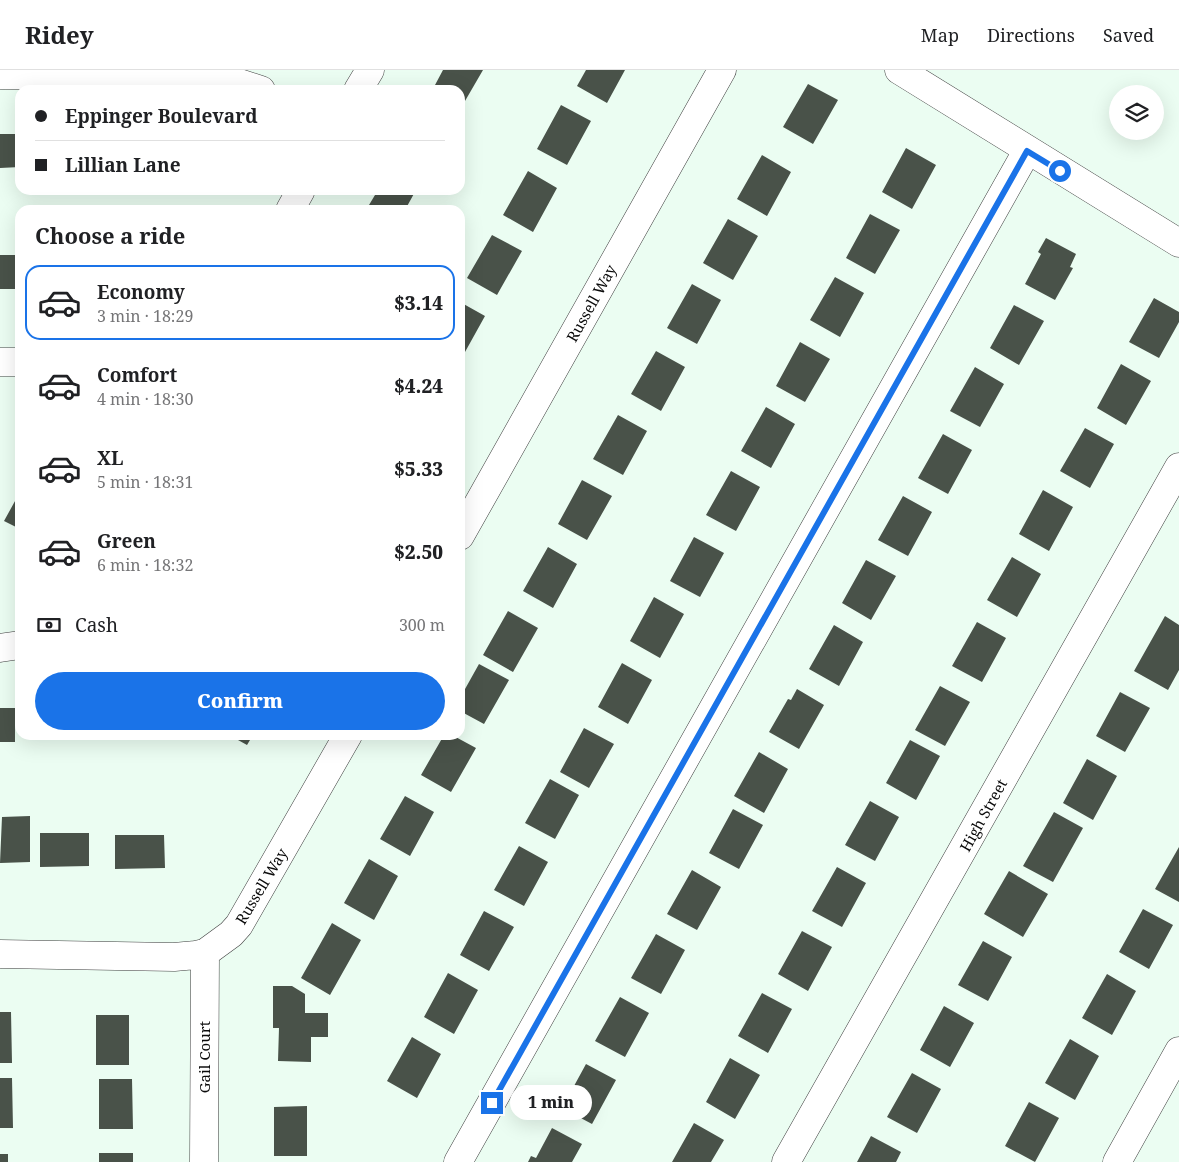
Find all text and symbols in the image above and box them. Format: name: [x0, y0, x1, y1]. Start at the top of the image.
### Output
text: Ridey: [25, 18, 94, 51]
text: Map: [921, 23, 959, 47]
text: Directions: [987, 23, 1075, 47]
text: Saved: [1103, 23, 1154, 47]
map controls: [1109, 85, 1164, 140]
button: layers: [1109, 85, 1164, 140]
text: Eppinger Boulevard: [65, 103, 258, 129]
text: Lillian Lane: [65, 152, 181, 178]
route start: [1049, 160, 1071, 182]
text: Choose a ride: [35, 220, 185, 250]
street label: Russell Way: [562, 260, 621, 345]
text: Economy: [97, 279, 185, 305]
icon: car: [37, 280, 82, 325]
text: $3.14: [394, 290, 443, 316]
text: 3 min · 18:29: [97, 305, 193, 327]
text: Comfort: [97, 362, 177, 388]
icon: car: [37, 363, 82, 408]
text: $4.24: [394, 373, 443, 399]
text: 4 min · 18:30: [97, 388, 193, 410]
text: XL: [97, 445, 123, 471]
icon: car: [37, 446, 82, 491]
text: $5.33: [394, 456, 443, 482]
text: 5 min · 18:31: [97, 471, 193, 493]
text: Green: [97, 528, 156, 554]
icon: car: [37, 529, 82, 574]
text: $2.50: [394, 539, 443, 565]
text: 6 min · 18:32: [97, 554, 193, 576]
icon: cash: [35, 611, 63, 639]
text: Cash: [75, 612, 118, 638]
text: 300 m: [399, 614, 445, 636]
button: Confirm: [35, 672, 445, 730]
street label: High Street: [955, 775, 1011, 855]
street label: Russell Way: [230, 844, 292, 928]
street label: Gail Court: [194, 1021, 214, 1093]
callout: 1 min: [510, 1086, 592, 1120]
text: 1 min: [528, 1091, 574, 1113]
route end: [481, 1092, 503, 1114]

